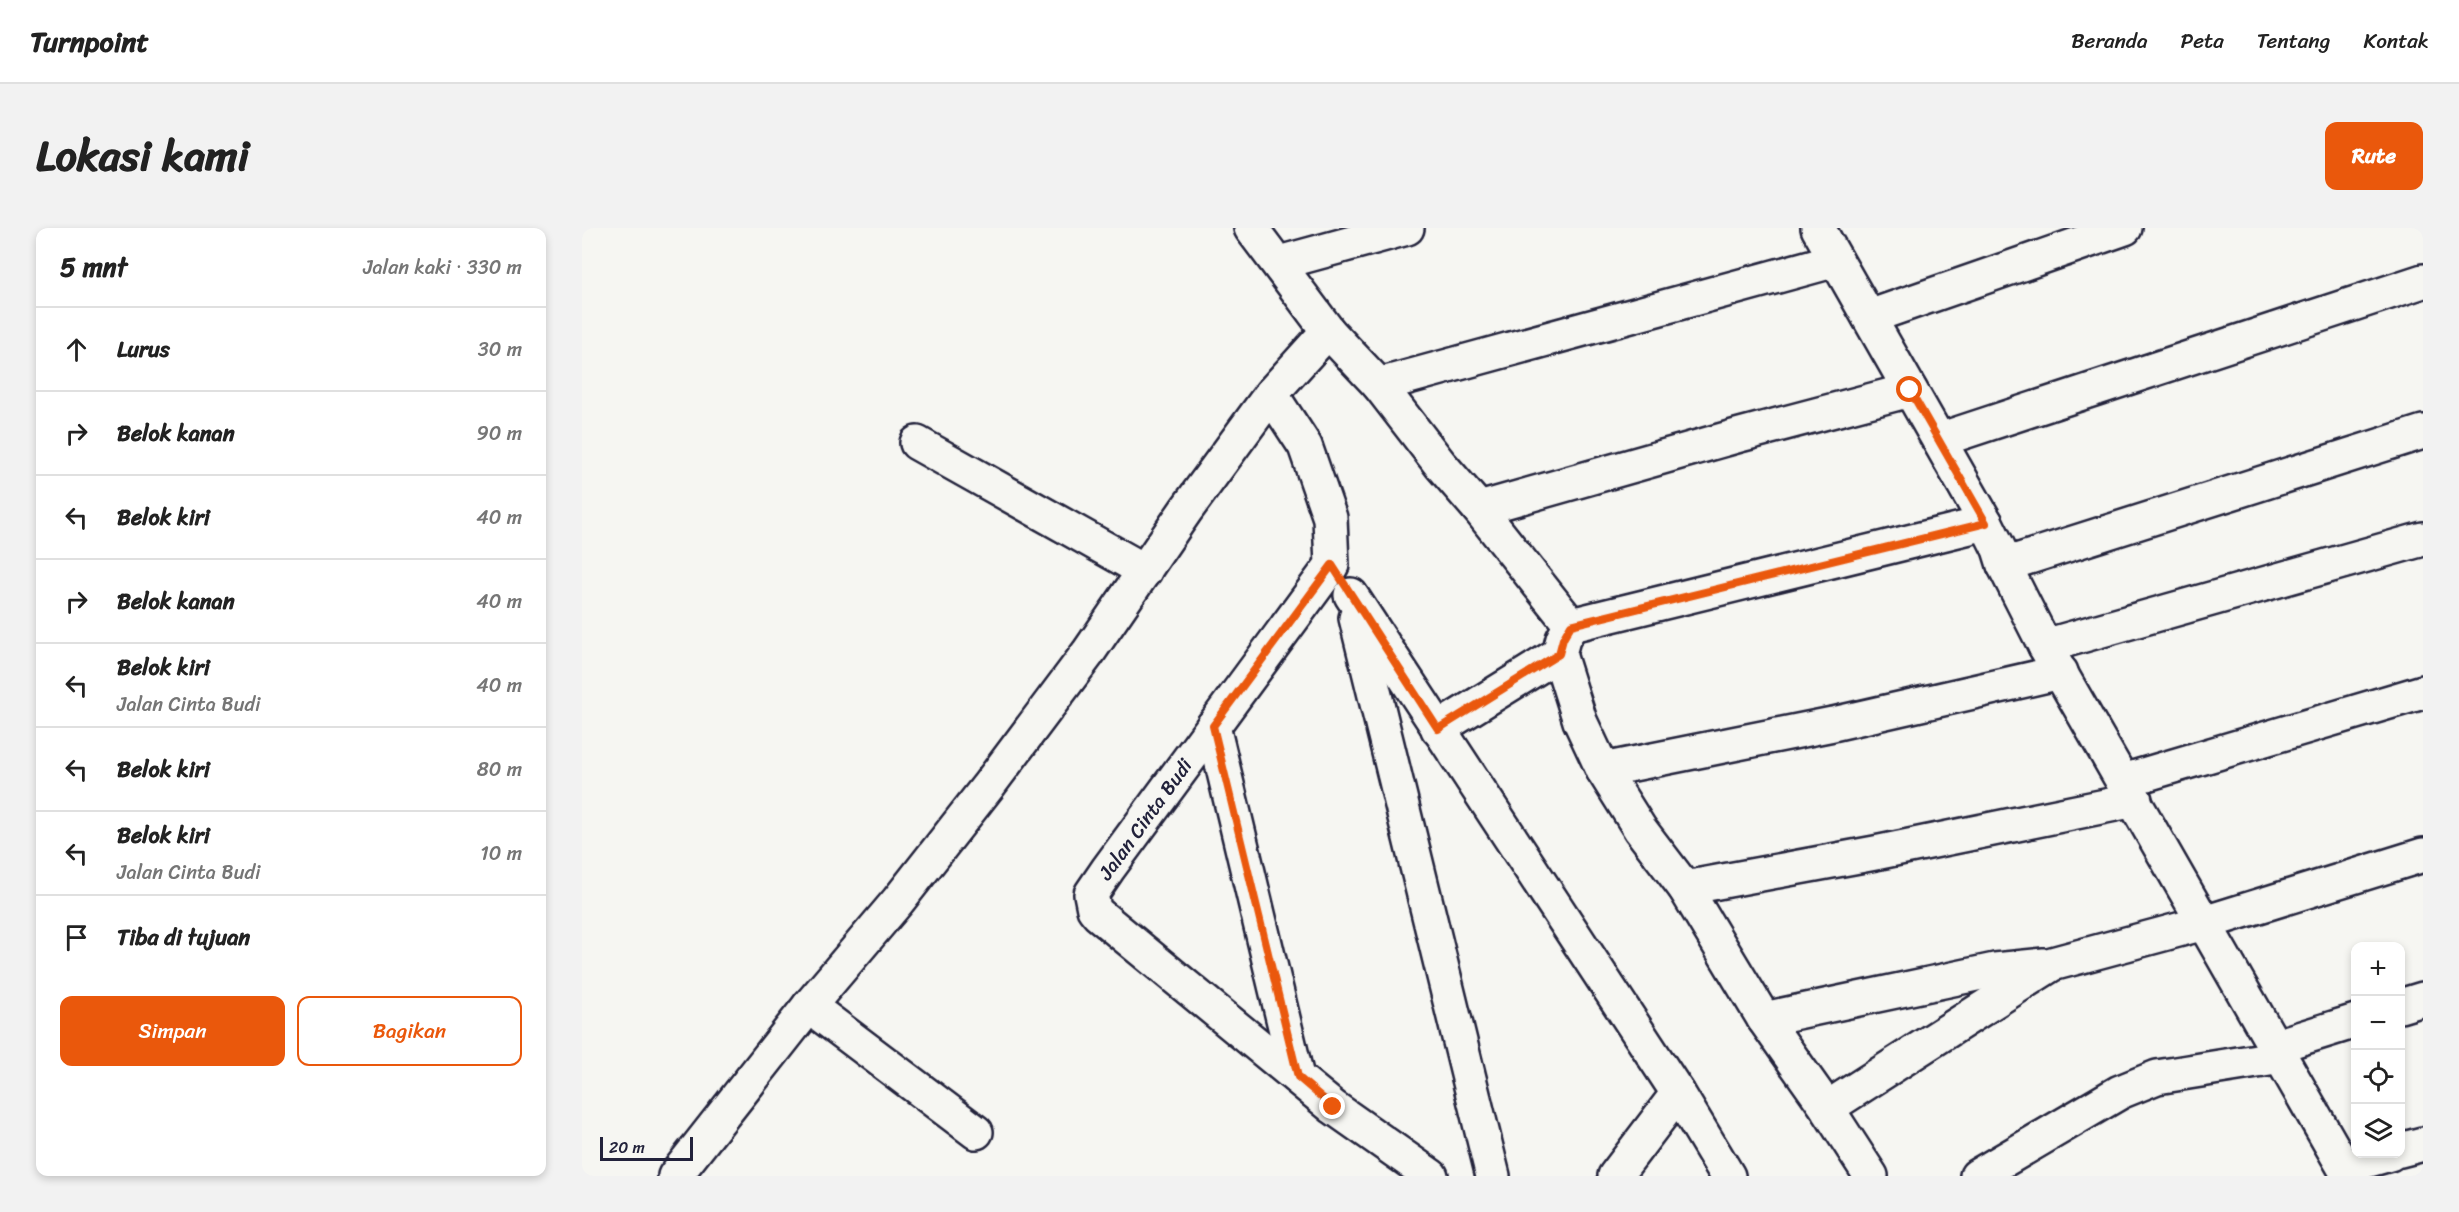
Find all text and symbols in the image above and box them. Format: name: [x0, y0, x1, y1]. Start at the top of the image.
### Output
text: Turnpoint: [30, 17, 149, 66]
text: Beranda: [2071, 22, 2147, 60]
text: Peta: [2180, 22, 2224, 60]
text: Tentang: [2257, 22, 2330, 60]
text: Kontak: [2363, 22, 2429, 60]
text: Lokasi kami: [36, 119, 249, 193]
button: Rute: [2325, 122, 2423, 190]
text: 5 mnt: [60, 244, 127, 290]
text: Jalan kaki · 330 m: [363, 250, 522, 285]
text: Lurus: [117, 330, 170, 369]
text: 30 m: [478, 332, 522, 367]
icon: ahead: [60, 333, 93, 366]
route start: [1896, 376, 1922, 402]
text: Belok kanan: [117, 414, 235, 453]
text: 90 m: [477, 416, 522, 451]
icon: right: [60, 417, 93, 450]
text: Belok kiri: [117, 498, 210, 537]
text: 40 m: [476, 500, 522, 535]
icon: left: [60, 501, 93, 534]
text: Belok kanan: [117, 582, 235, 621]
text: 40 m: [476, 584, 522, 619]
icon: right: [60, 585, 93, 618]
text: Belok kiri: [117, 648, 210, 687]
text: 40 m: [476, 668, 522, 703]
icon: left: [60, 669, 93, 702]
text: Jalan Cinta Budi: [117, 687, 261, 722]
text: Belok kiri: [117, 750, 210, 789]
street label: Jalan Cinta Budi: [1088, 751, 1202, 888]
text: 80 m: [477, 752, 522, 787]
icon: left: [60, 753, 93, 786]
text: Belok kiri: [117, 816, 210, 855]
text: 10 m: [480, 836, 522, 871]
icon: left: [60, 837, 93, 870]
text: Jalan Cinta Budi: [117, 855, 261, 890]
text: Tiba di tujuan: [117, 918, 250, 957]
icon: arrive: [60, 921, 93, 954]
map controls: [2351, 942, 2405, 1158]
button: +: [2351, 942, 2405, 996]
button: Simpan: [60, 996, 285, 1066]
button: Bagikan: [297, 996, 522, 1066]
button: −: [2351, 996, 2405, 1050]
button: locate: [2351, 1050, 2405, 1104]
route end: [1319, 1093, 1345, 1119]
button: layers: [2351, 1104, 2405, 1158]
text: 20 m: [609, 1133, 645, 1162]
scale bar: [600, 1134, 693, 1162]

